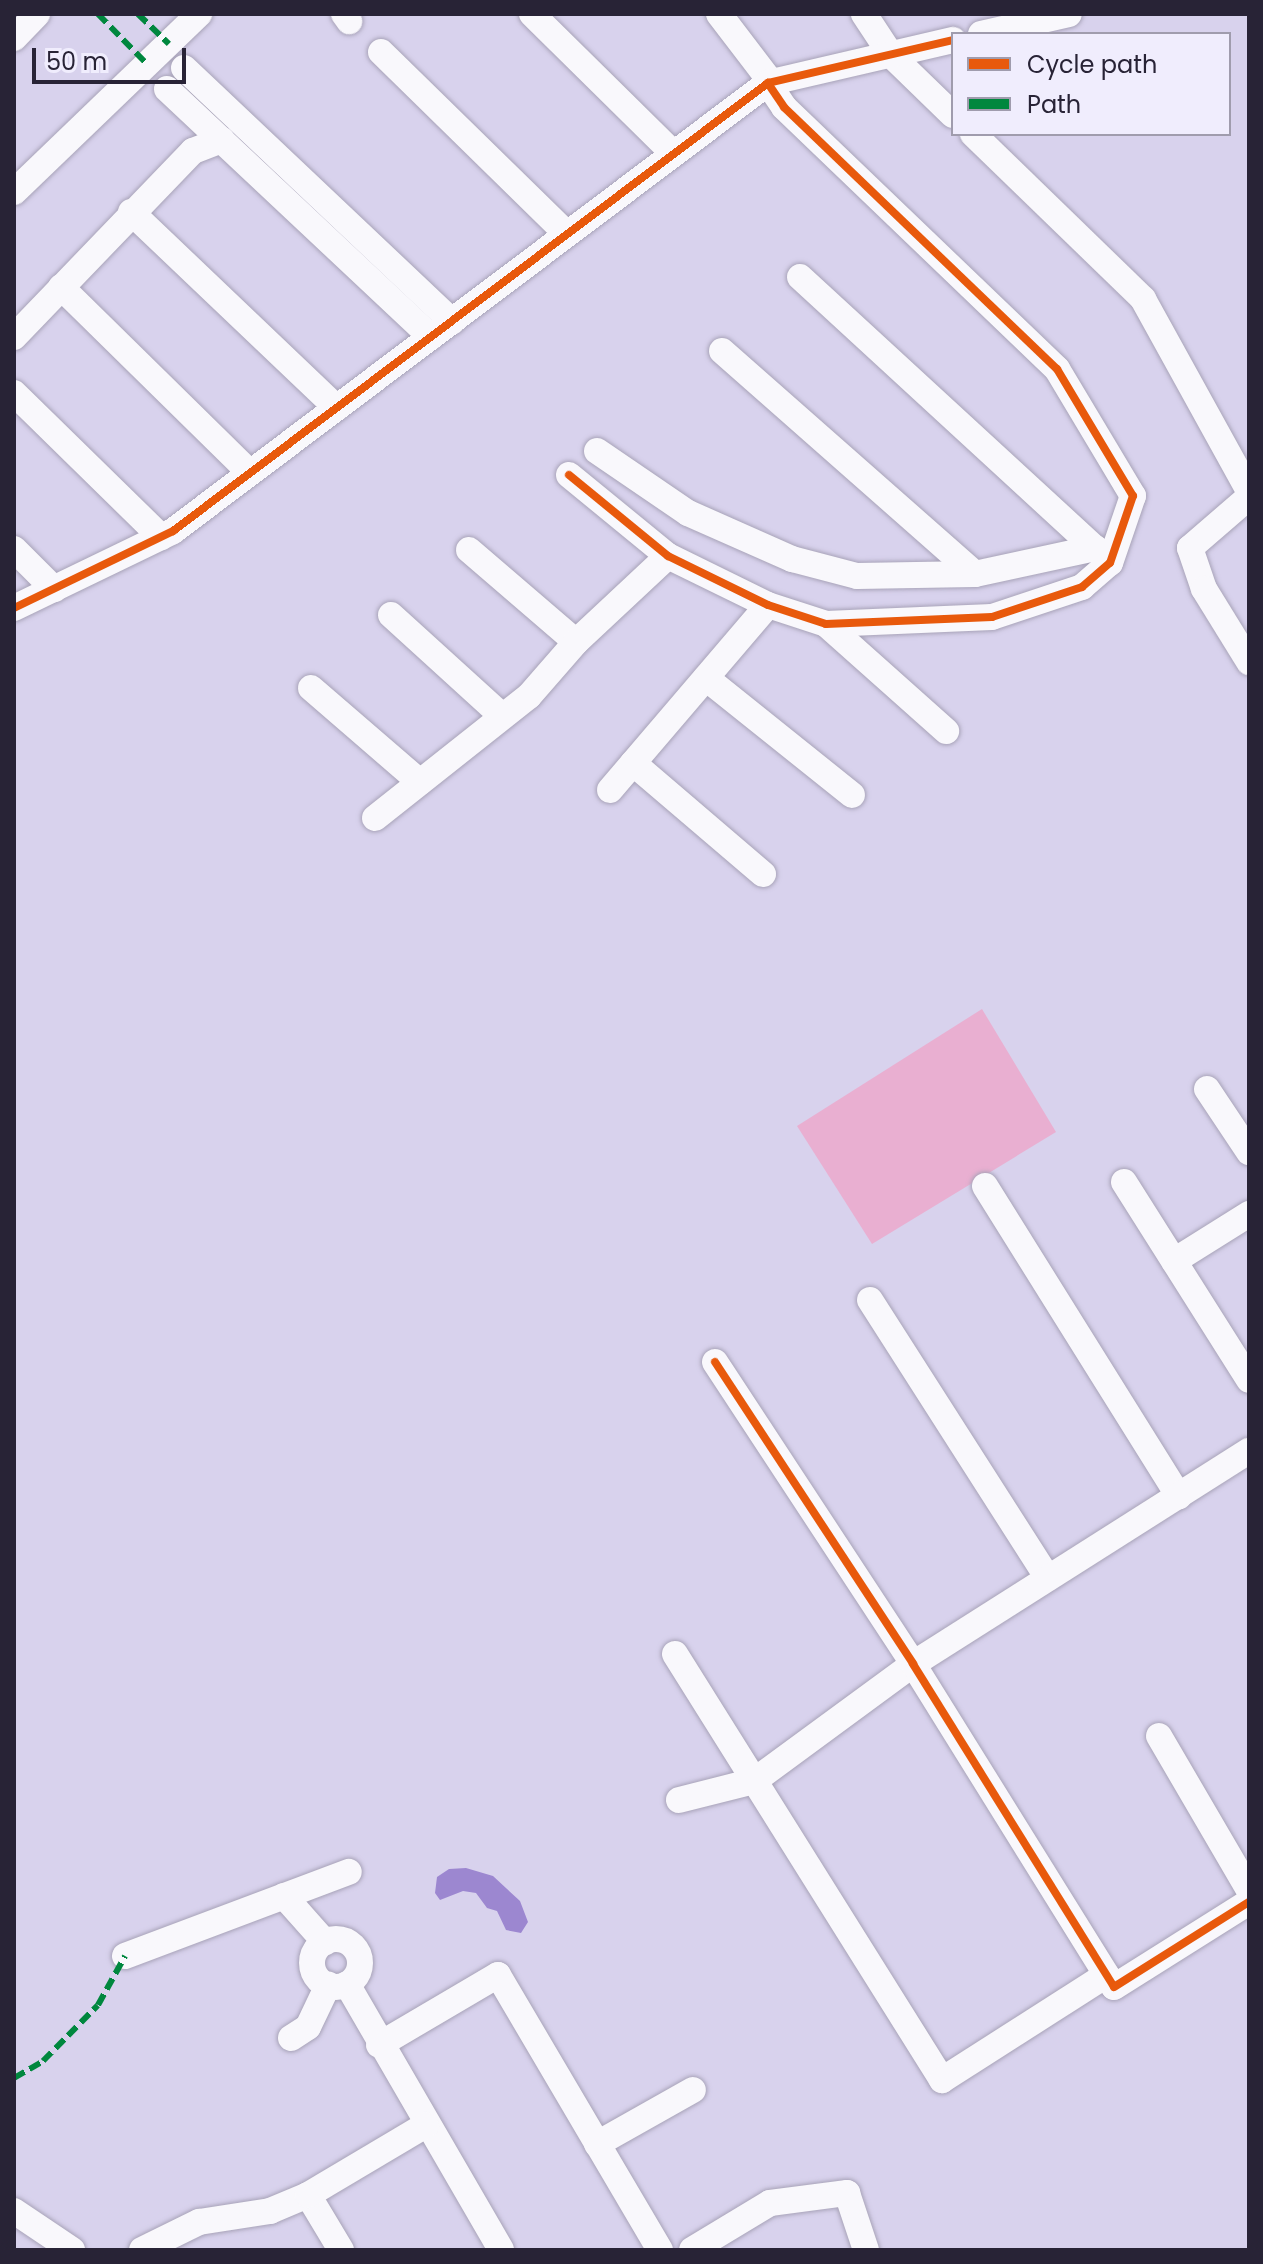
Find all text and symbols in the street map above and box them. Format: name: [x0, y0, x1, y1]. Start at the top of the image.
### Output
scale bar: [36, 32, 190, 82]
legend: [951, 32, 1231, 136]
text: 50 m: [46, 45, 107, 78]
text: Cycle path: [1027, 48, 1157, 81]
text: Path: [1027, 88, 1081, 121]

